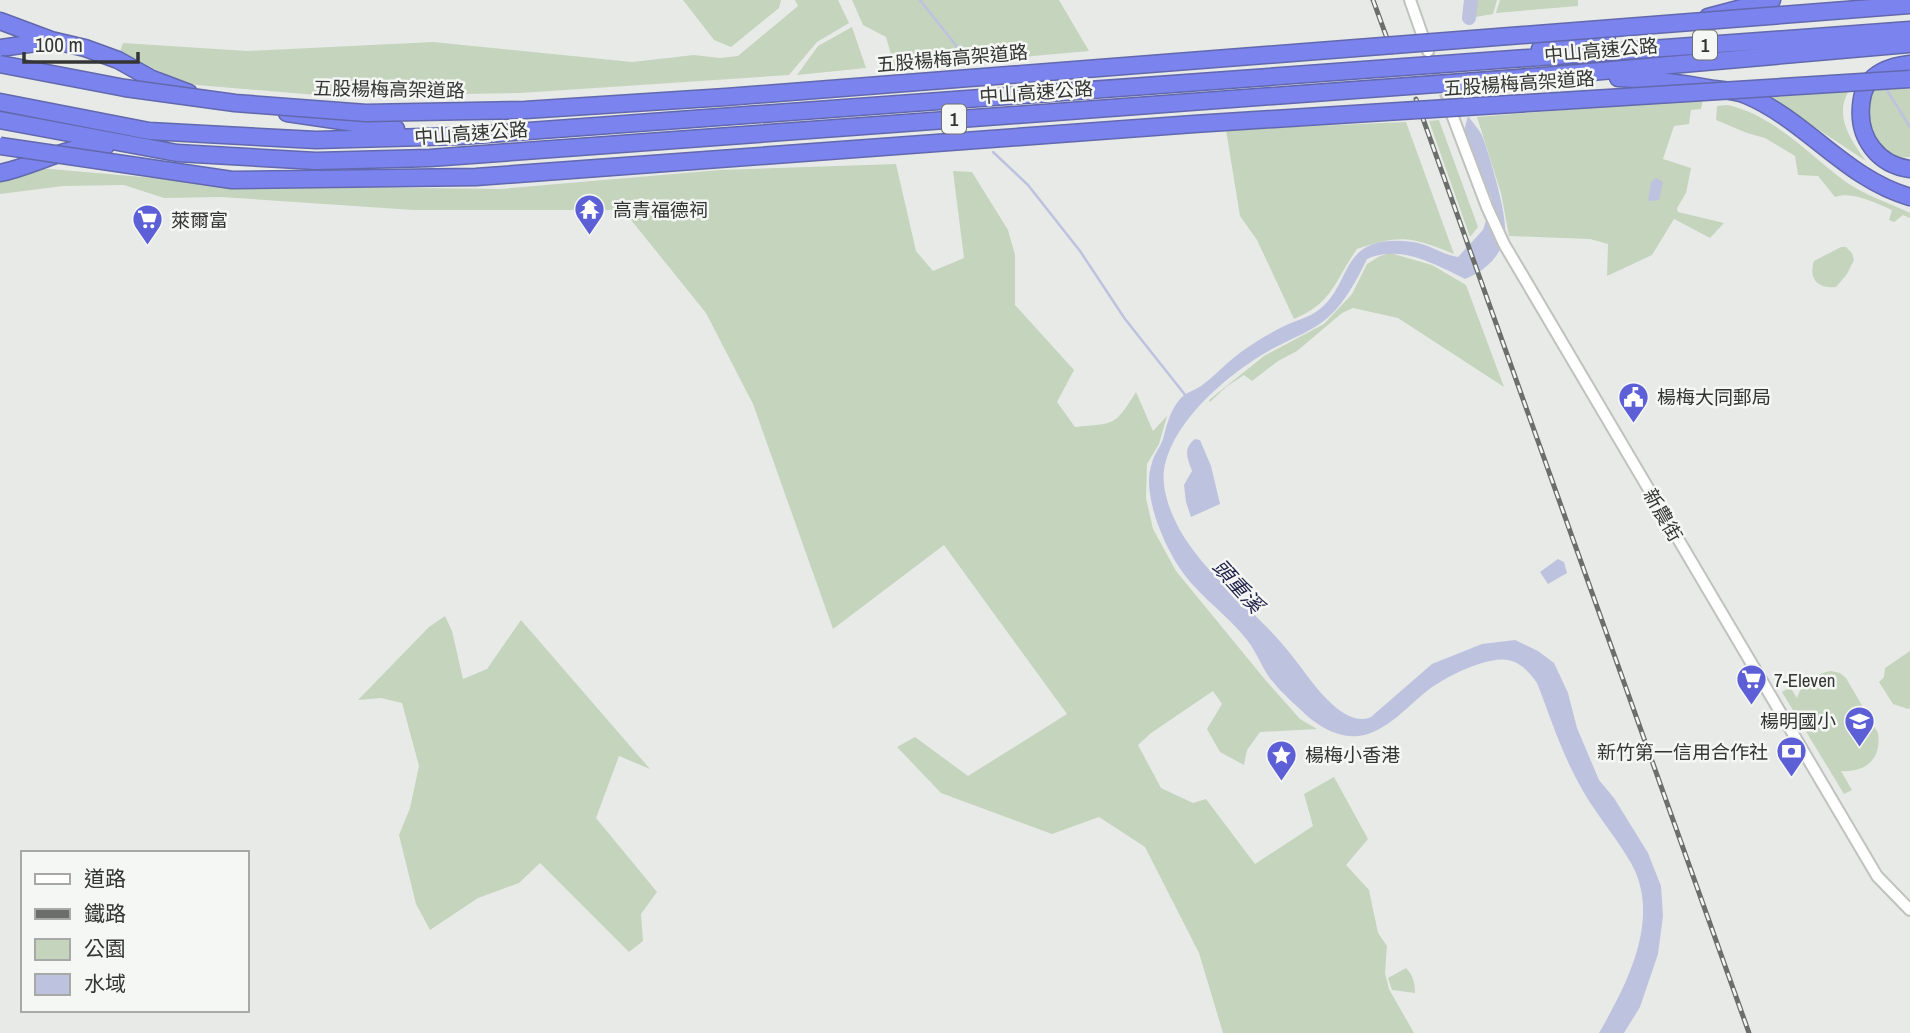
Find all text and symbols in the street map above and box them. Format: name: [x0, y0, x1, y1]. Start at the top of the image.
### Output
scale bar: [24, 21, 138, 65]
text: 100 m: [35, 30, 83, 59]
road number: 1: [1693, 31, 1717, 60]
street label: 中山高速公路: [1543, 32, 1659, 68]
street label: 五股楊梅高架道路: [875, 38, 1029, 78]
street label: 五股楊梅高架道路: [1442, 65, 1596, 101]
street label: 五股楊梅高架道路: [313, 75, 465, 103]
street label: 中山高速公路: [978, 75, 1094, 109]
road number: 1: [942, 104, 966, 134]
street label: 中山高速公路: [413, 116, 529, 150]
temple icon: 高青福德祠: [573, 193, 607, 237]
place label: 高青福德祠: [613, 197, 708, 223]
supermarket icon: 萊爾富: [131, 203, 165, 247]
place label: 萊爾富: [171, 207, 228, 233]
public building icon: 楊梅大同郵局: [1617, 380, 1651, 424]
place label: 楊梅大同郵局: [1657, 384, 1771, 410]
street label: 新農街: [1637, 484, 1689, 546]
water label: 頭重溪: [1206, 553, 1272, 621]
supermarket icon: 7-Eleven: [1734, 663, 1768, 707]
place label: 7-Eleven: [1774, 667, 1835, 693]
school or university icon: 楊明國小: [1842, 704, 1876, 748]
place label: 楊明國小: [1760, 708, 1836, 734]
bank icon: 新竹第一信用合作社: [1774, 735, 1808, 779]
place icon: 楊梅小香港: [1265, 738, 1299, 782]
place label: 新竹第一信用合作社: [1597, 739, 1768, 765]
place label: 楊梅小香港: [1305, 742, 1400, 768]
legend: [21, 851, 248, 1012]
text: 道路: [84, 864, 126, 893]
text: 鐵路: [84, 899, 126, 928]
text: 公園: [84, 934, 126, 963]
text: 水域: [84, 969, 126, 998]

